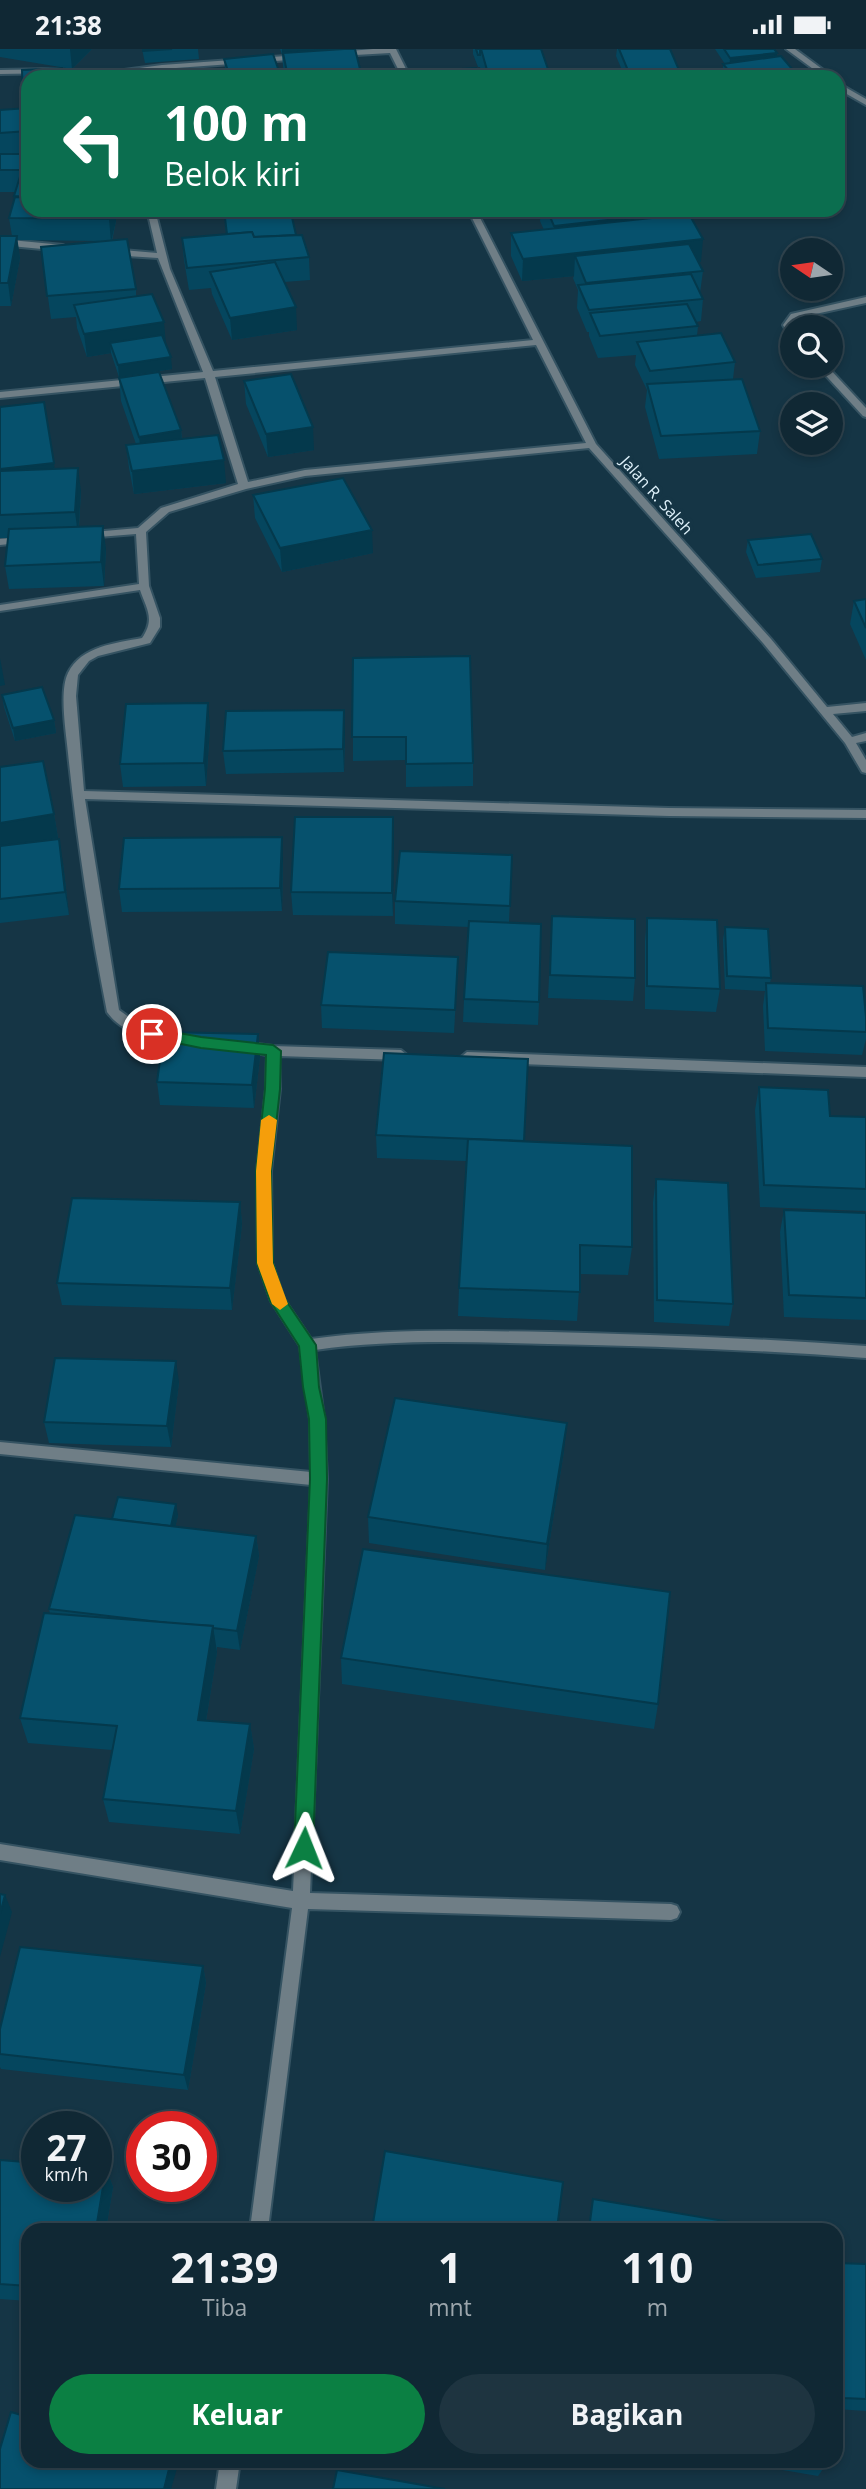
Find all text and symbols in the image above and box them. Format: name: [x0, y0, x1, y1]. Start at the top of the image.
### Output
text: 21:38: [35, 7, 102, 43]
text: 100 m: [164, 89, 309, 155]
icon: left: [49, 98, 140, 189]
text: Belok kiri: [164, 152, 301, 195]
north arrow: [780, 238, 844, 301]
map controls: [780, 238, 843, 455]
button: search: [780, 315, 843, 378]
button: layers: [780, 392, 843, 455]
street label: Jalan R. Saleh: [614, 449, 698, 539]
pin: [122, 1004, 182, 1064]
icon: arrive: [133, 1015, 171, 1053]
position arrow: [267, 1811, 341, 1885]
speed limit sign: 30: [126, 2111, 217, 2202]
text: 27: [46, 2124, 87, 2171]
text: km/h: [45, 2162, 88, 2186]
text: 21:39: [171, 2238, 279, 2295]
text: 1: [438, 2238, 462, 2295]
text: 110: [621, 2238, 693, 2295]
text: Tiba: [202, 2291, 247, 2323]
text: mnt: [428, 2291, 472, 2323]
text: m: [647, 2291, 668, 2323]
button: Keluar: [49, 2374, 425, 2454]
button: Bagikan: [439, 2374, 815, 2454]

